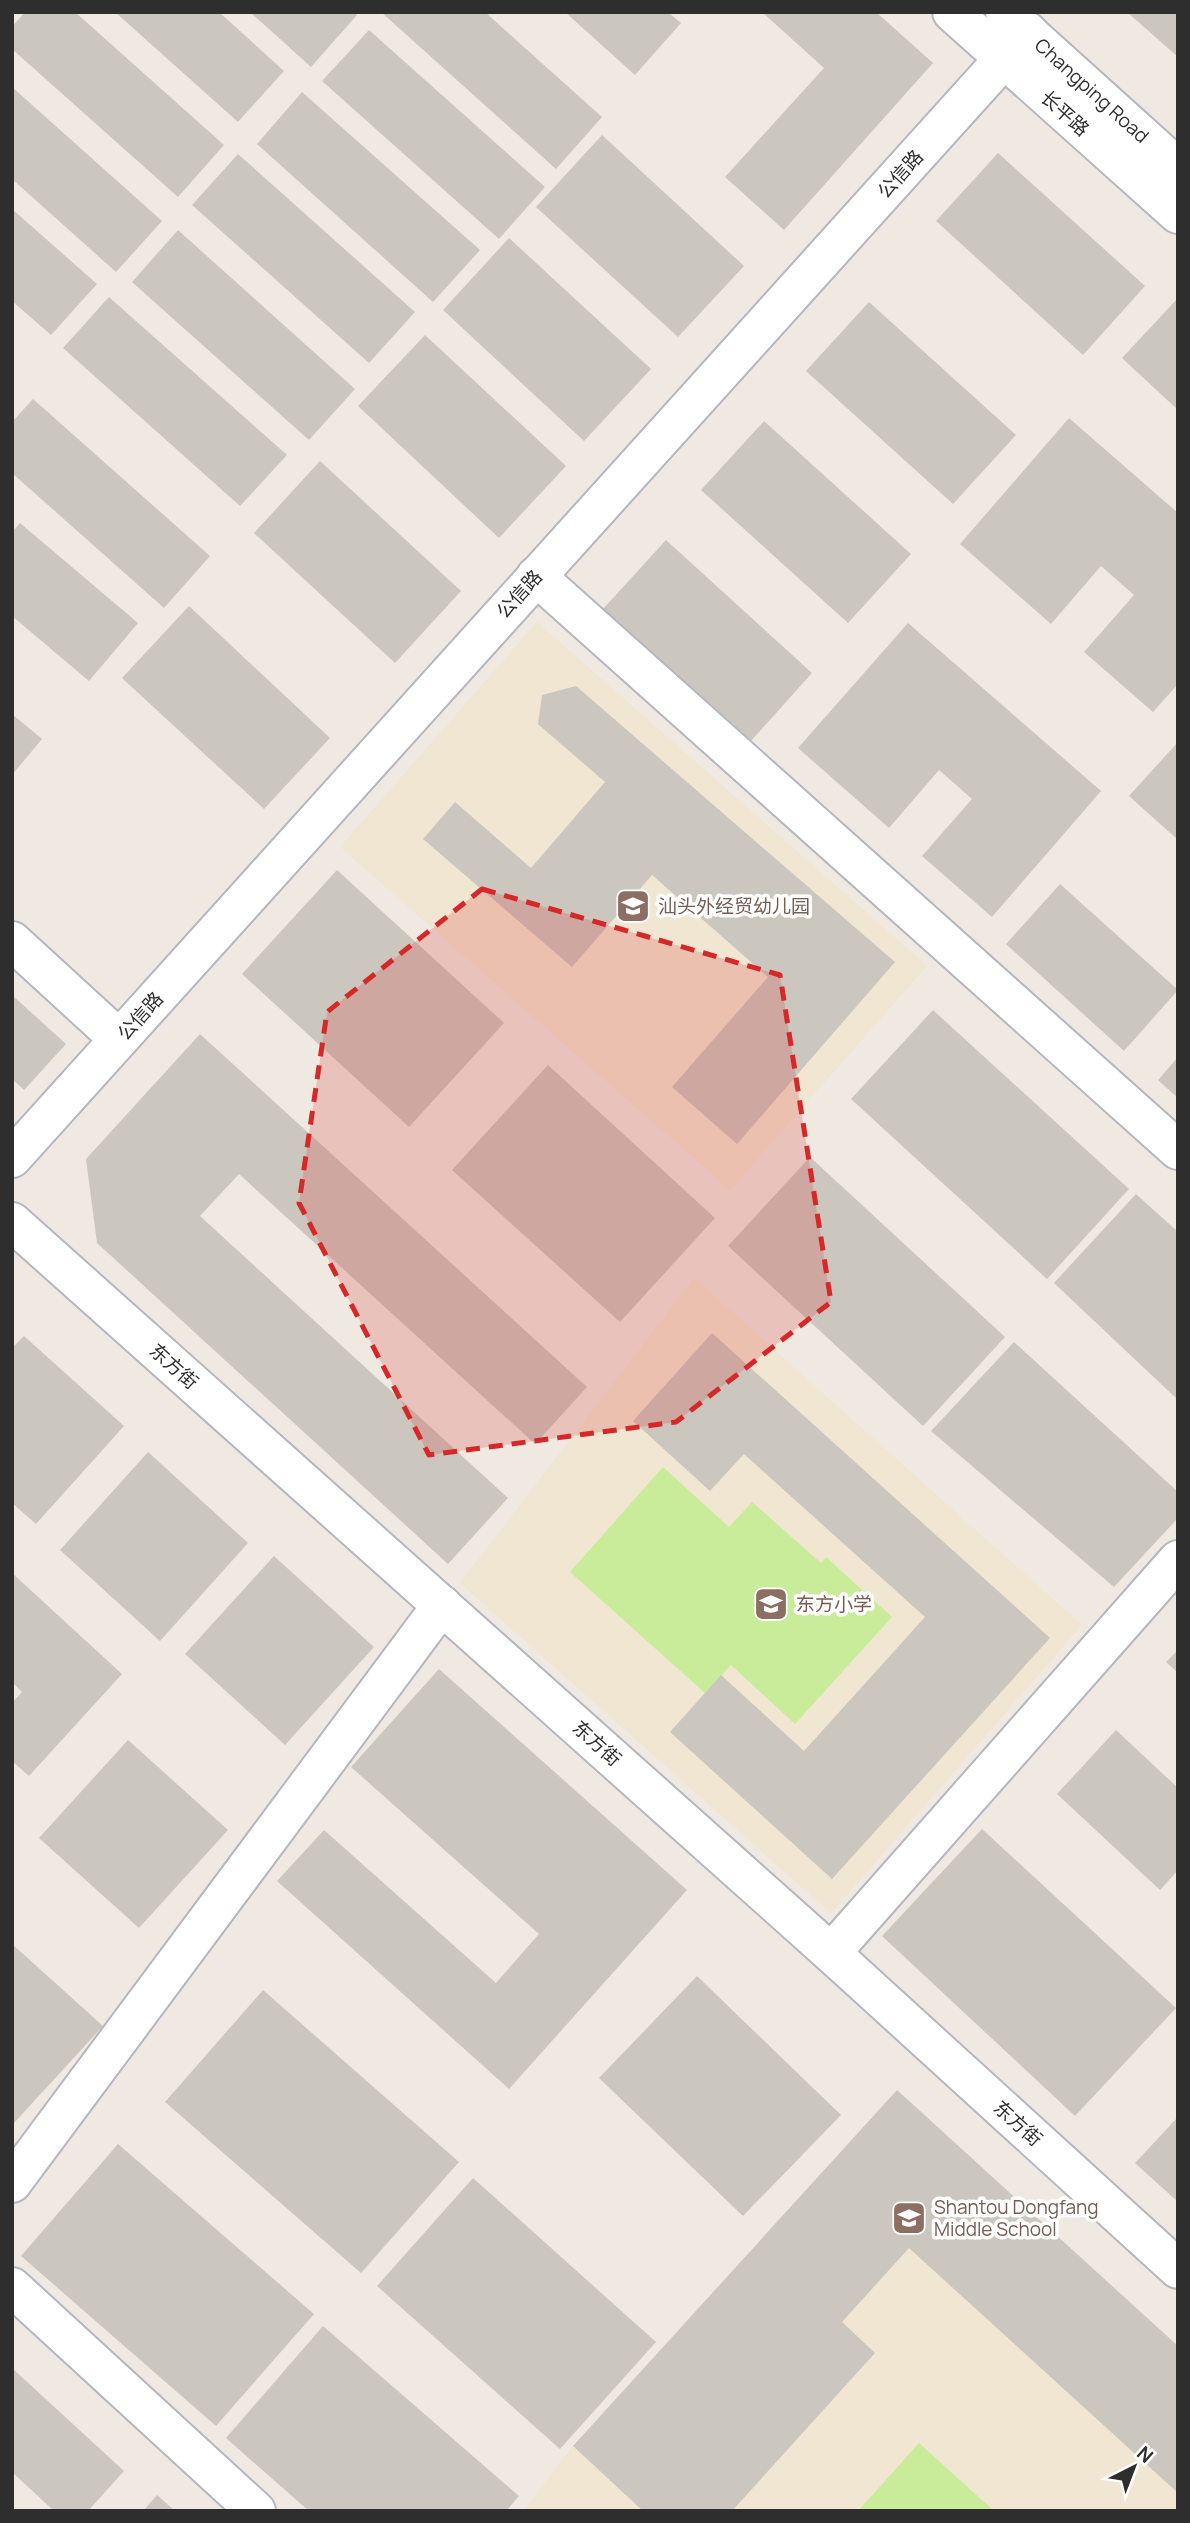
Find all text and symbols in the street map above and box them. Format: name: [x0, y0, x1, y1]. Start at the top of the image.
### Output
street label: Changping Road: [1029, 32, 1154, 149]
street label: 长平路: [1035, 84, 1095, 142]
street label: 公信路: [871, 144, 929, 204]
street label: 公信路: [490, 564, 548, 624]
school or university icon: 汕头外经贸幼儿园: [614, 887, 652, 925]
place label: 汕头外经贸幼儿园: [658, 893, 810, 919]
street label: 公信路: [111, 986, 169, 1046]
street label: 东方街: [144, 1337, 204, 1395]
school or university icon: 东方小学: [752, 1585, 790, 1623]
place label: 东方小学: [796, 1591, 872, 1617]
street label: 东方街: [567, 1714, 627, 1772]
street label: 东方街: [988, 2094, 1048, 2152]
place label: Shantou Dongfang Middle School: [934, 2194, 1098, 2242]
school or university icon: Shantou Dongfang Middle School: [890, 2199, 928, 2237]
north arrow: [1099, 2432, 1169, 2502]
text: N: [1132, 2440, 1159, 2469]

